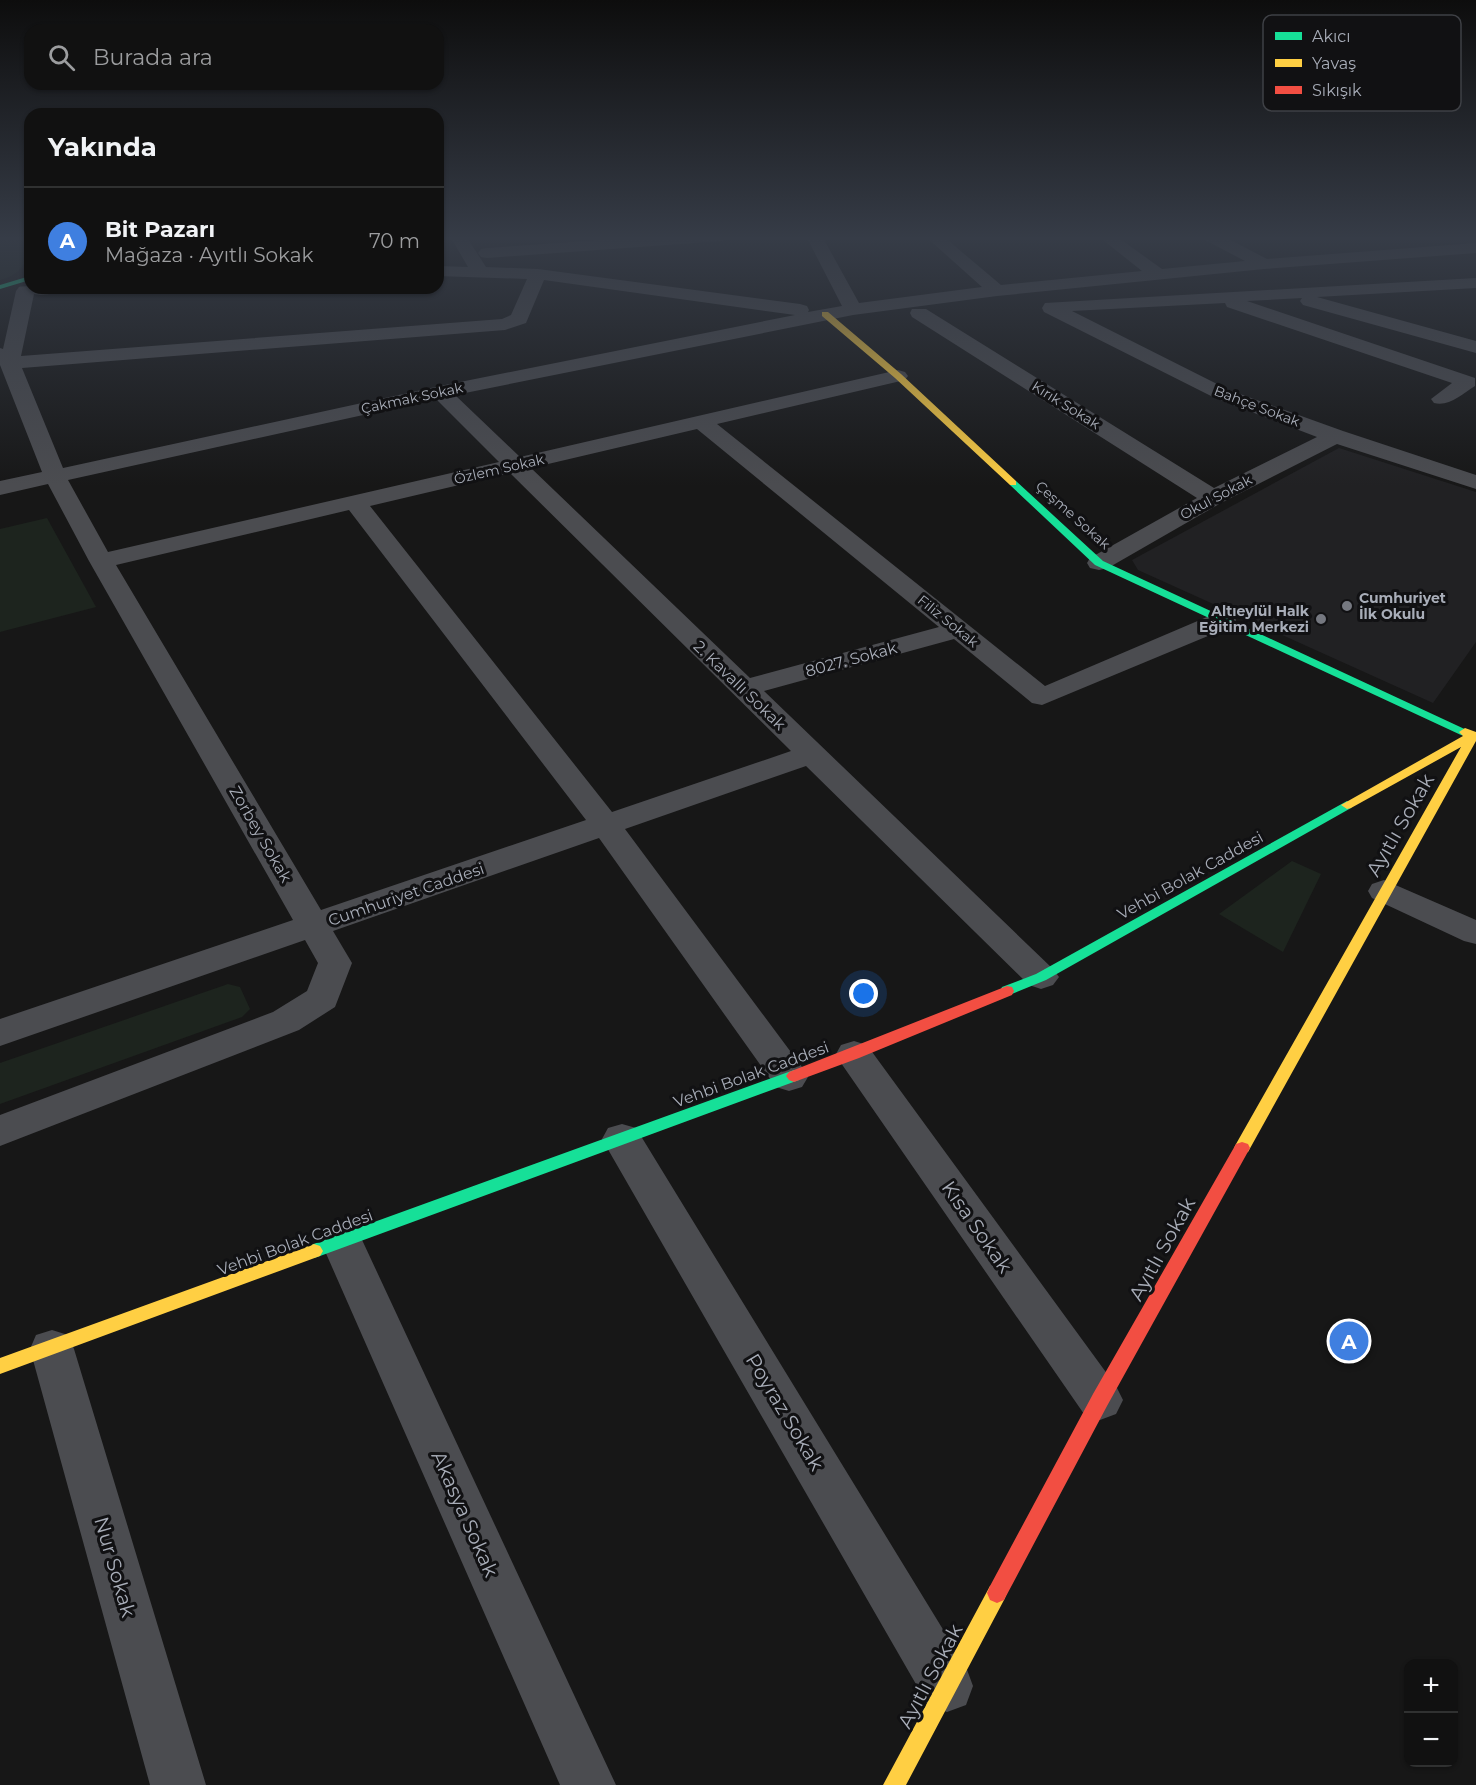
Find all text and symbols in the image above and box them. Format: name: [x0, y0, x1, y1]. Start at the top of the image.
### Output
legend: [1263, 15, 1461, 111]
search box: [24, 24, 444, 90]
text: Akıcı: [1312, 27, 1351, 46]
icon: search: [45, 41, 78, 74]
text: Burada ara: [93, 44, 213, 71]
text: Yavaş: [1312, 54, 1356, 73]
text: Sıkışık: [1312, 81, 1362, 100]
text: Yakında: [48, 131, 157, 163]
text: Bit Pazarı: [105, 216, 215, 243]
text: A: [60, 229, 75, 253]
text: 70 m: [369, 229, 420, 253]
text: Mağaza · Ayıtlı Sokak: [105, 243, 314, 267]
street label: Kırık Sokak: [1029, 377, 1104, 433]
street label: Çakmak Sokak: [359, 378, 465, 418]
street label: Bahçe Sokak: [1212, 381, 1303, 431]
street label: Özlem Sokak: [452, 450, 546, 488]
street label: Okul Sokak: [1177, 470, 1256, 524]
street label: Çeşme Sokak: [1032, 477, 1114, 554]
place label: Cumhuriyet İlk Okulu: [1359, 589, 1446, 623]
street label: Filiz Sokak: [914, 591, 983, 651]
marker: Cumhuriyet İlk Okulu: [1340, 599, 1354, 613]
place label: Altıeylül Halk Eğitim Merkezi: [1199, 602, 1310, 636]
marker: Altıeylül Halk Eğitim Merkezi: [1314, 612, 1328, 626]
street label: 2. Kavallı Sokak: [690, 637, 790, 734]
street label: 8027. Sokak: [803, 638, 900, 681]
street label: Ayıtlı Sokak: [1361, 769, 1439, 881]
street label: Zorbey Sokak: [225, 783, 296, 886]
street label: Vehbi Bolak Caddesi: [1114, 827, 1267, 923]
street label: Cumhuriyet Caddesi: [326, 859, 487, 930]
your location: [849, 979, 878, 1008]
street label: Vehbi Bolak Caddesi: [671, 1038, 831, 1111]
street label: Kısa Sokak: [937, 1176, 1017, 1278]
street label: Ayıtlı Sokak: [1124, 1193, 1200, 1305]
street label: Vehbi Bolak Caddesi: [215, 1206, 375, 1279]
pin: A: [1330, 1318, 1368, 1364]
street label: Poyraz Sokak: [741, 1349, 829, 1475]
street label: Akasya Sokak: [426, 1447, 504, 1581]
street label: Nur Sokak: [89, 1514, 141, 1620]
street label: Ayıtlı Sokak: [893, 1620, 968, 1732]
map controls: [1404, 1659, 1458, 1767]
button: +: [1404, 1659, 1458, 1713]
button: −: [1404, 1713, 1458, 1767]

